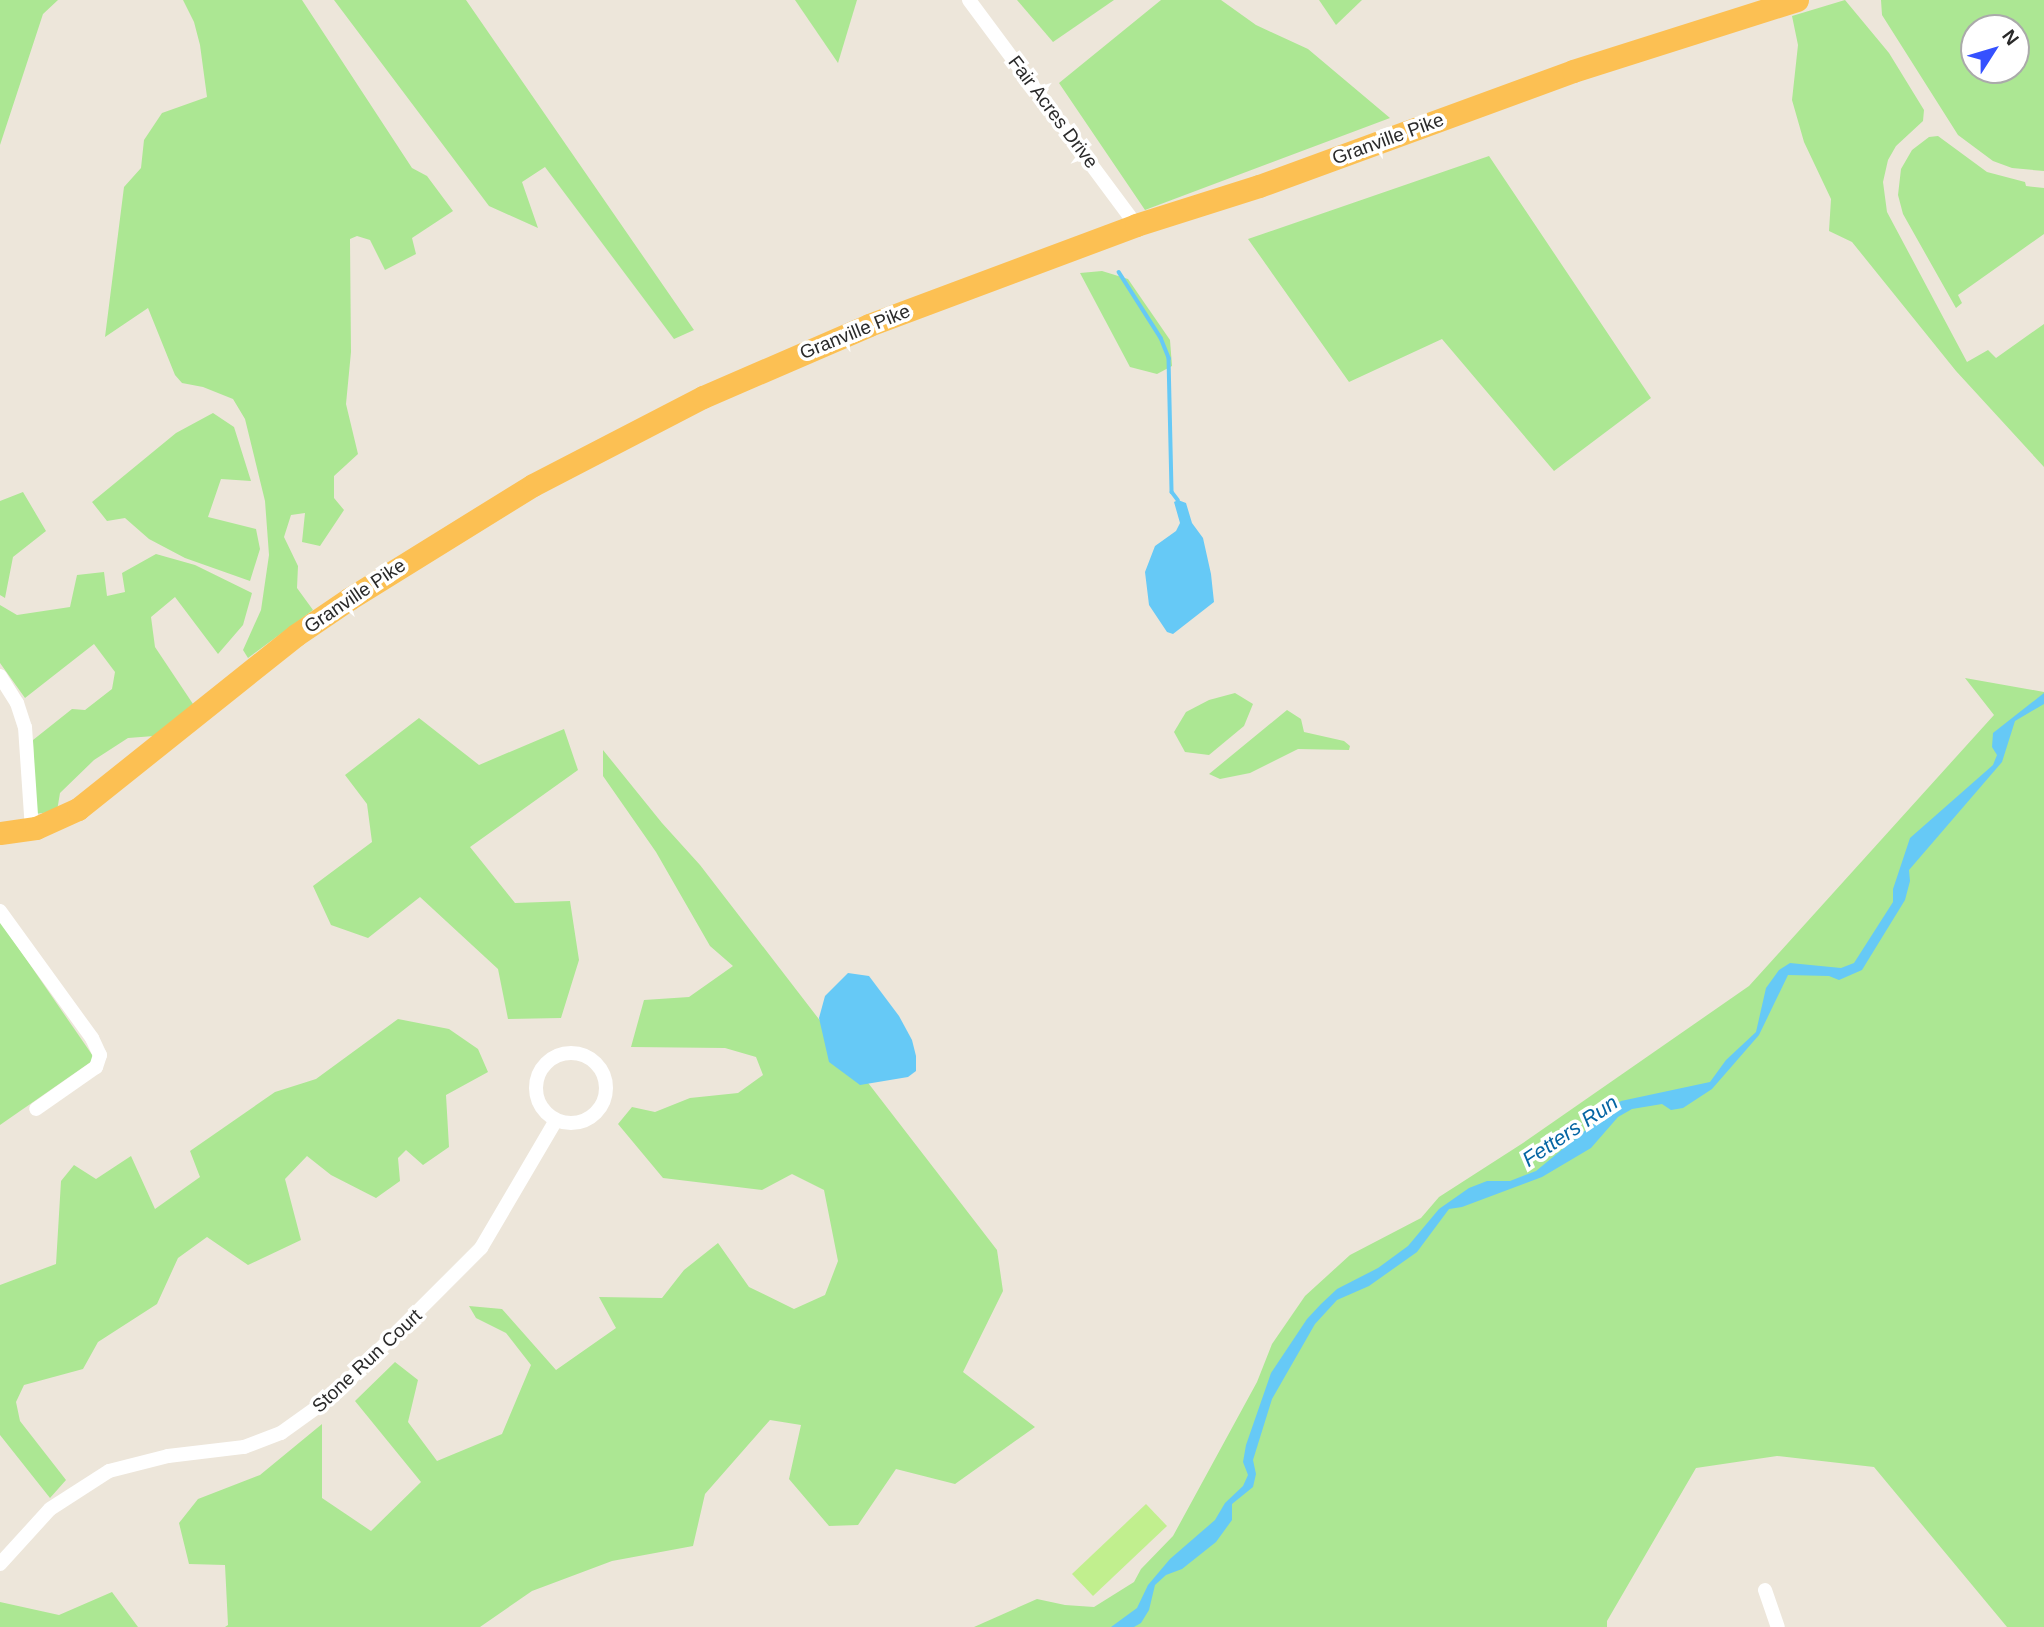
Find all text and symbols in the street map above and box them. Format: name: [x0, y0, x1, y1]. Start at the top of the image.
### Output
north arrow: [1960, 14, 2030, 84]
text: N: [1998, 25, 2023, 49]
street label: Fair Acres Drive: [1003, 51, 1103, 173]
street label: Granville Pike: [1329, 108, 1447, 170]
street label: Granville Pike: [796, 299, 914, 365]
street label: Granville Pike: [300, 554, 410, 638]
water label: Fetters Run: [1517, 1090, 1623, 1172]
street label: Stone Run Court: [307, 1304, 427, 1418]

